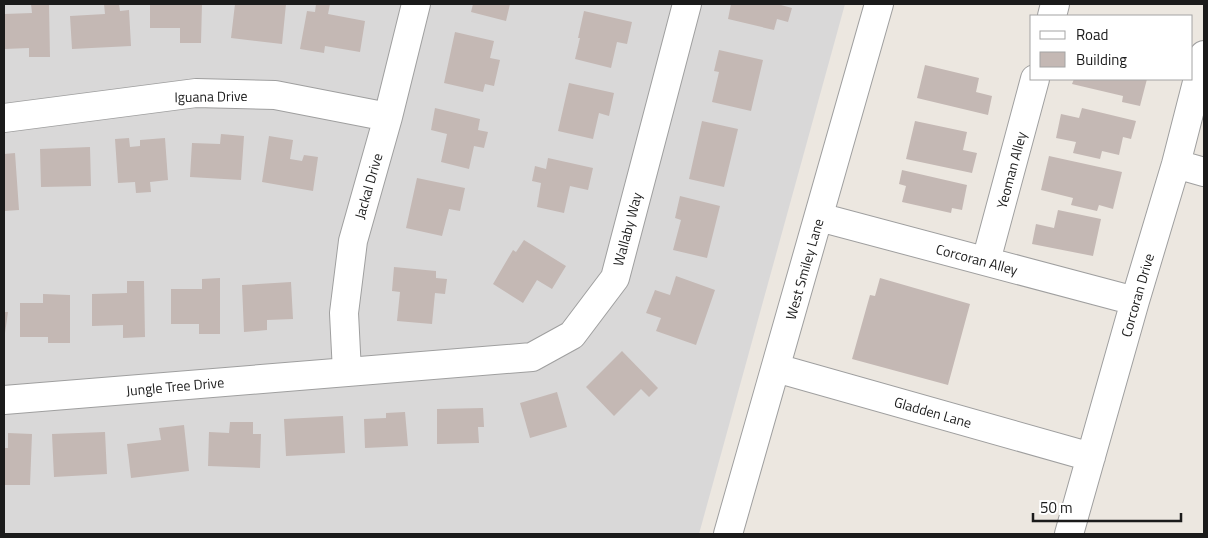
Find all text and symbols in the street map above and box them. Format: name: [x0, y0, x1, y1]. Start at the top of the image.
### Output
legend: [1030, 15, 1193, 80]
text: Road: [1076, 23, 1108, 46]
text: Building: [1076, 48, 1127, 71]
street label: Iguana Drive: [174, 85, 248, 107]
street label: Yeoman Alley: [991, 129, 1031, 211]
street label: Jackal Drive: [349, 151, 387, 221]
street label: Wallaby Way: [607, 190, 647, 268]
street label: West Smiley Lane: [780, 216, 828, 322]
street label: Corcoran Alley: [934, 238, 1020, 280]
street label: Corcoran Drive: [1115, 251, 1159, 339]
street label: Jungle Tree Drive: [125, 371, 225, 401]
street label: Gladden Lane: [892, 391, 974, 433]
scale bar: [1033, 490, 1180, 522]
text: 50 m: [1040, 496, 1073, 519]

